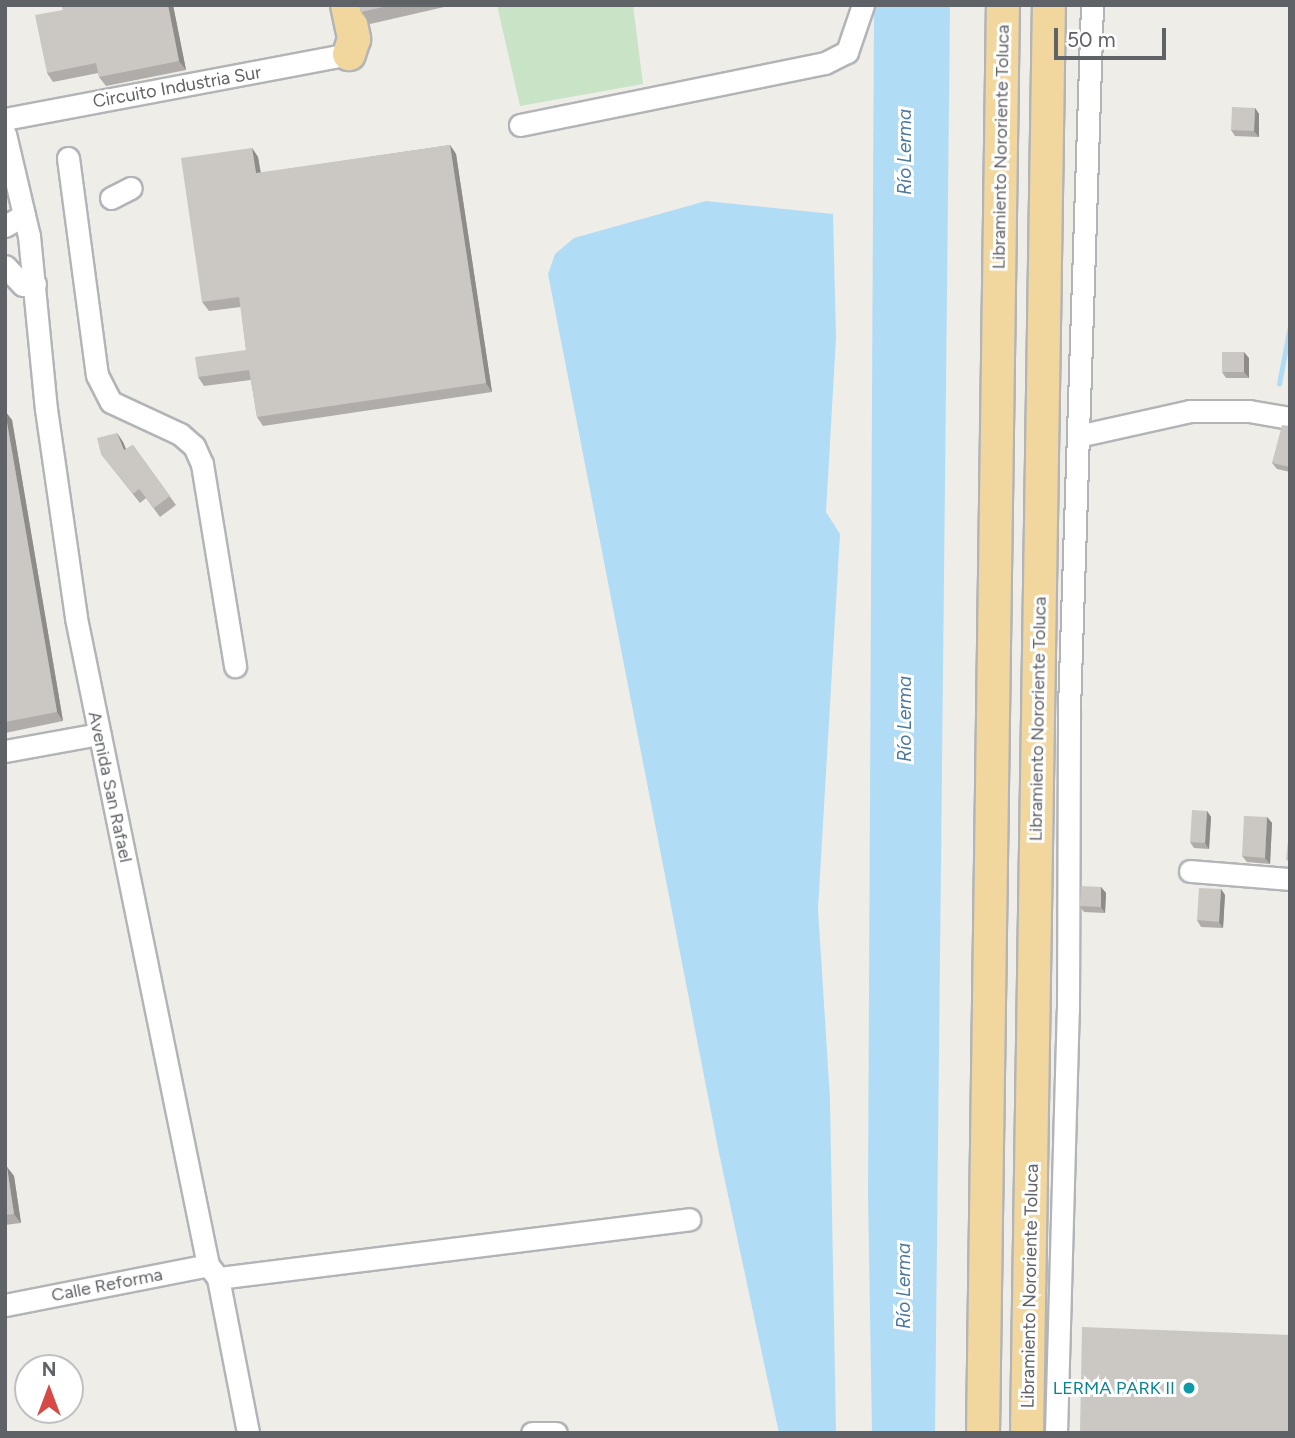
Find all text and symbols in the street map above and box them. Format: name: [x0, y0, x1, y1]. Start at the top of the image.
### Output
scale bar: [1057, 14, 1169, 58]
street label: Libramiento Nororiente Toluca: [988, 25, 1014, 269]
text: 50 m: [1067, 27, 1116, 52]
street label: Circuito Industria Sur: [91, 62, 263, 112]
water label: Río Lerma: [894, 109, 916, 195]
street label: Libramiento Nororiente Toluca: [1025, 597, 1051, 841]
water label: Río Lerma: [894, 676, 916, 762]
street label: Avenida San Rafael: [83, 709, 137, 865]
street label: Libramiento Nororiente Toluca: [1017, 1164, 1043, 1408]
water label: Río Lerma: [893, 1243, 915, 1329]
street label: Calle Reforma: [49, 1264, 165, 1306]
north arrow: [14, 1354, 84, 1424]
text: N: [42, 1358, 56, 1381]
place label: LERMA PARK II: [1053, 1377, 1175, 1399]
marker: LERMA PARK II: [1181, 1380, 1197, 1396]

